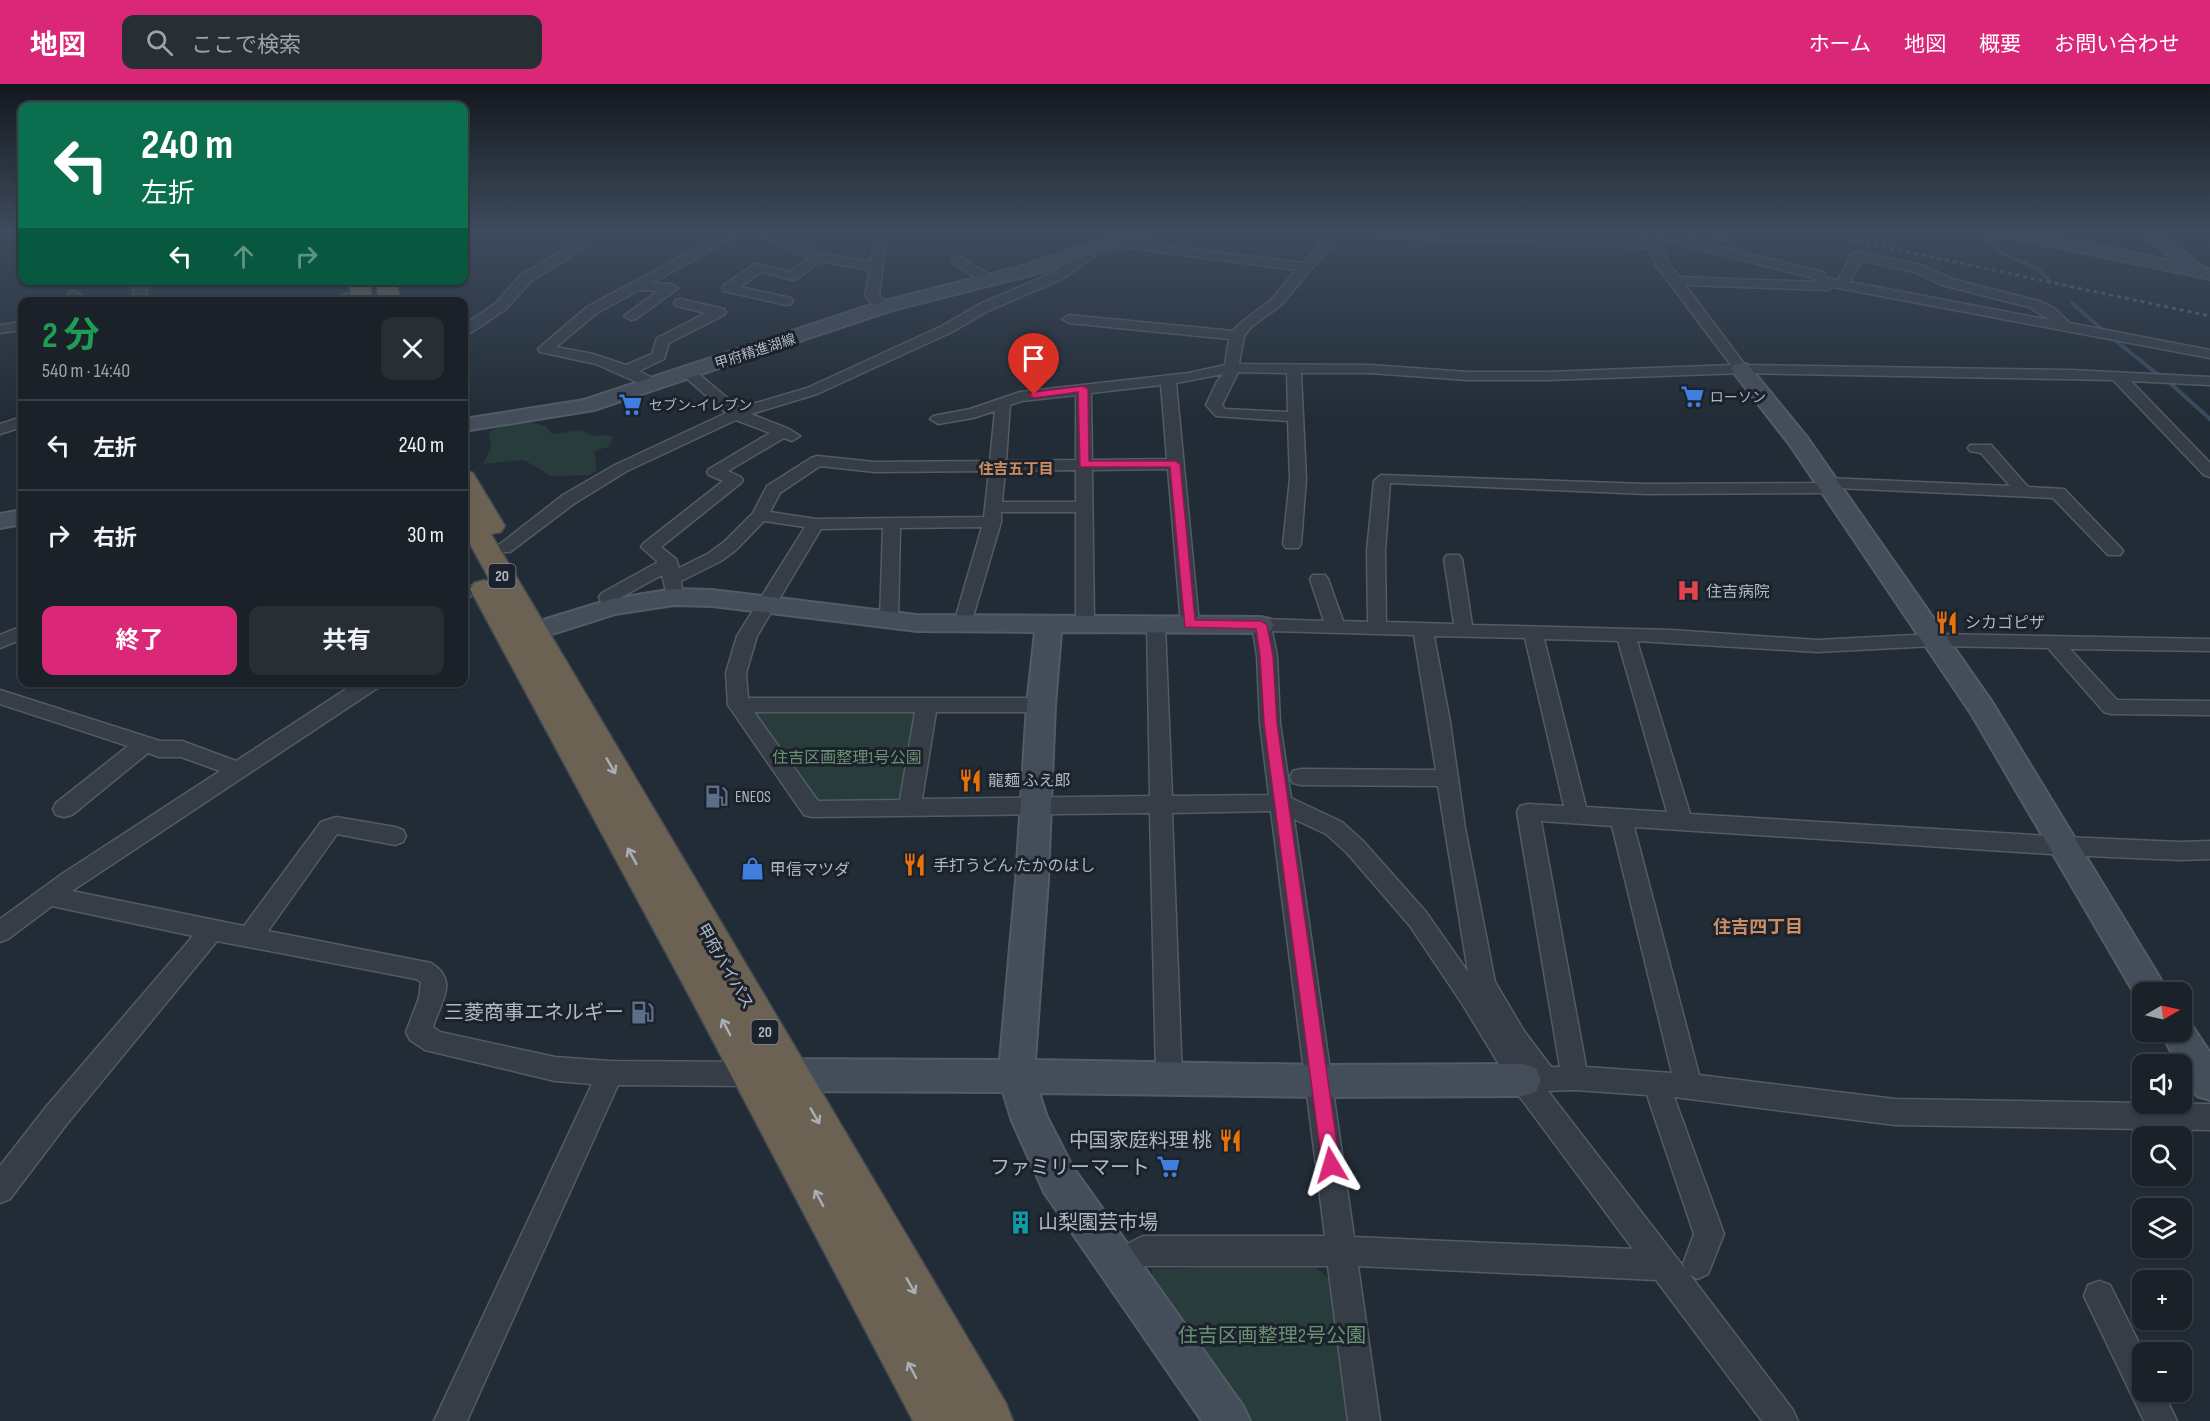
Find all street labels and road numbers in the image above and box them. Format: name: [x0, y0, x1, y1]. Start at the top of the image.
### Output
street label: 甲府精進湖線: [713, 330, 798, 373]
road number: 20: [488, 564, 516, 588]
street label: 甲府バイパス: [693, 921, 757, 1013]
road number: 20: [752, 1020, 778, 1044]

